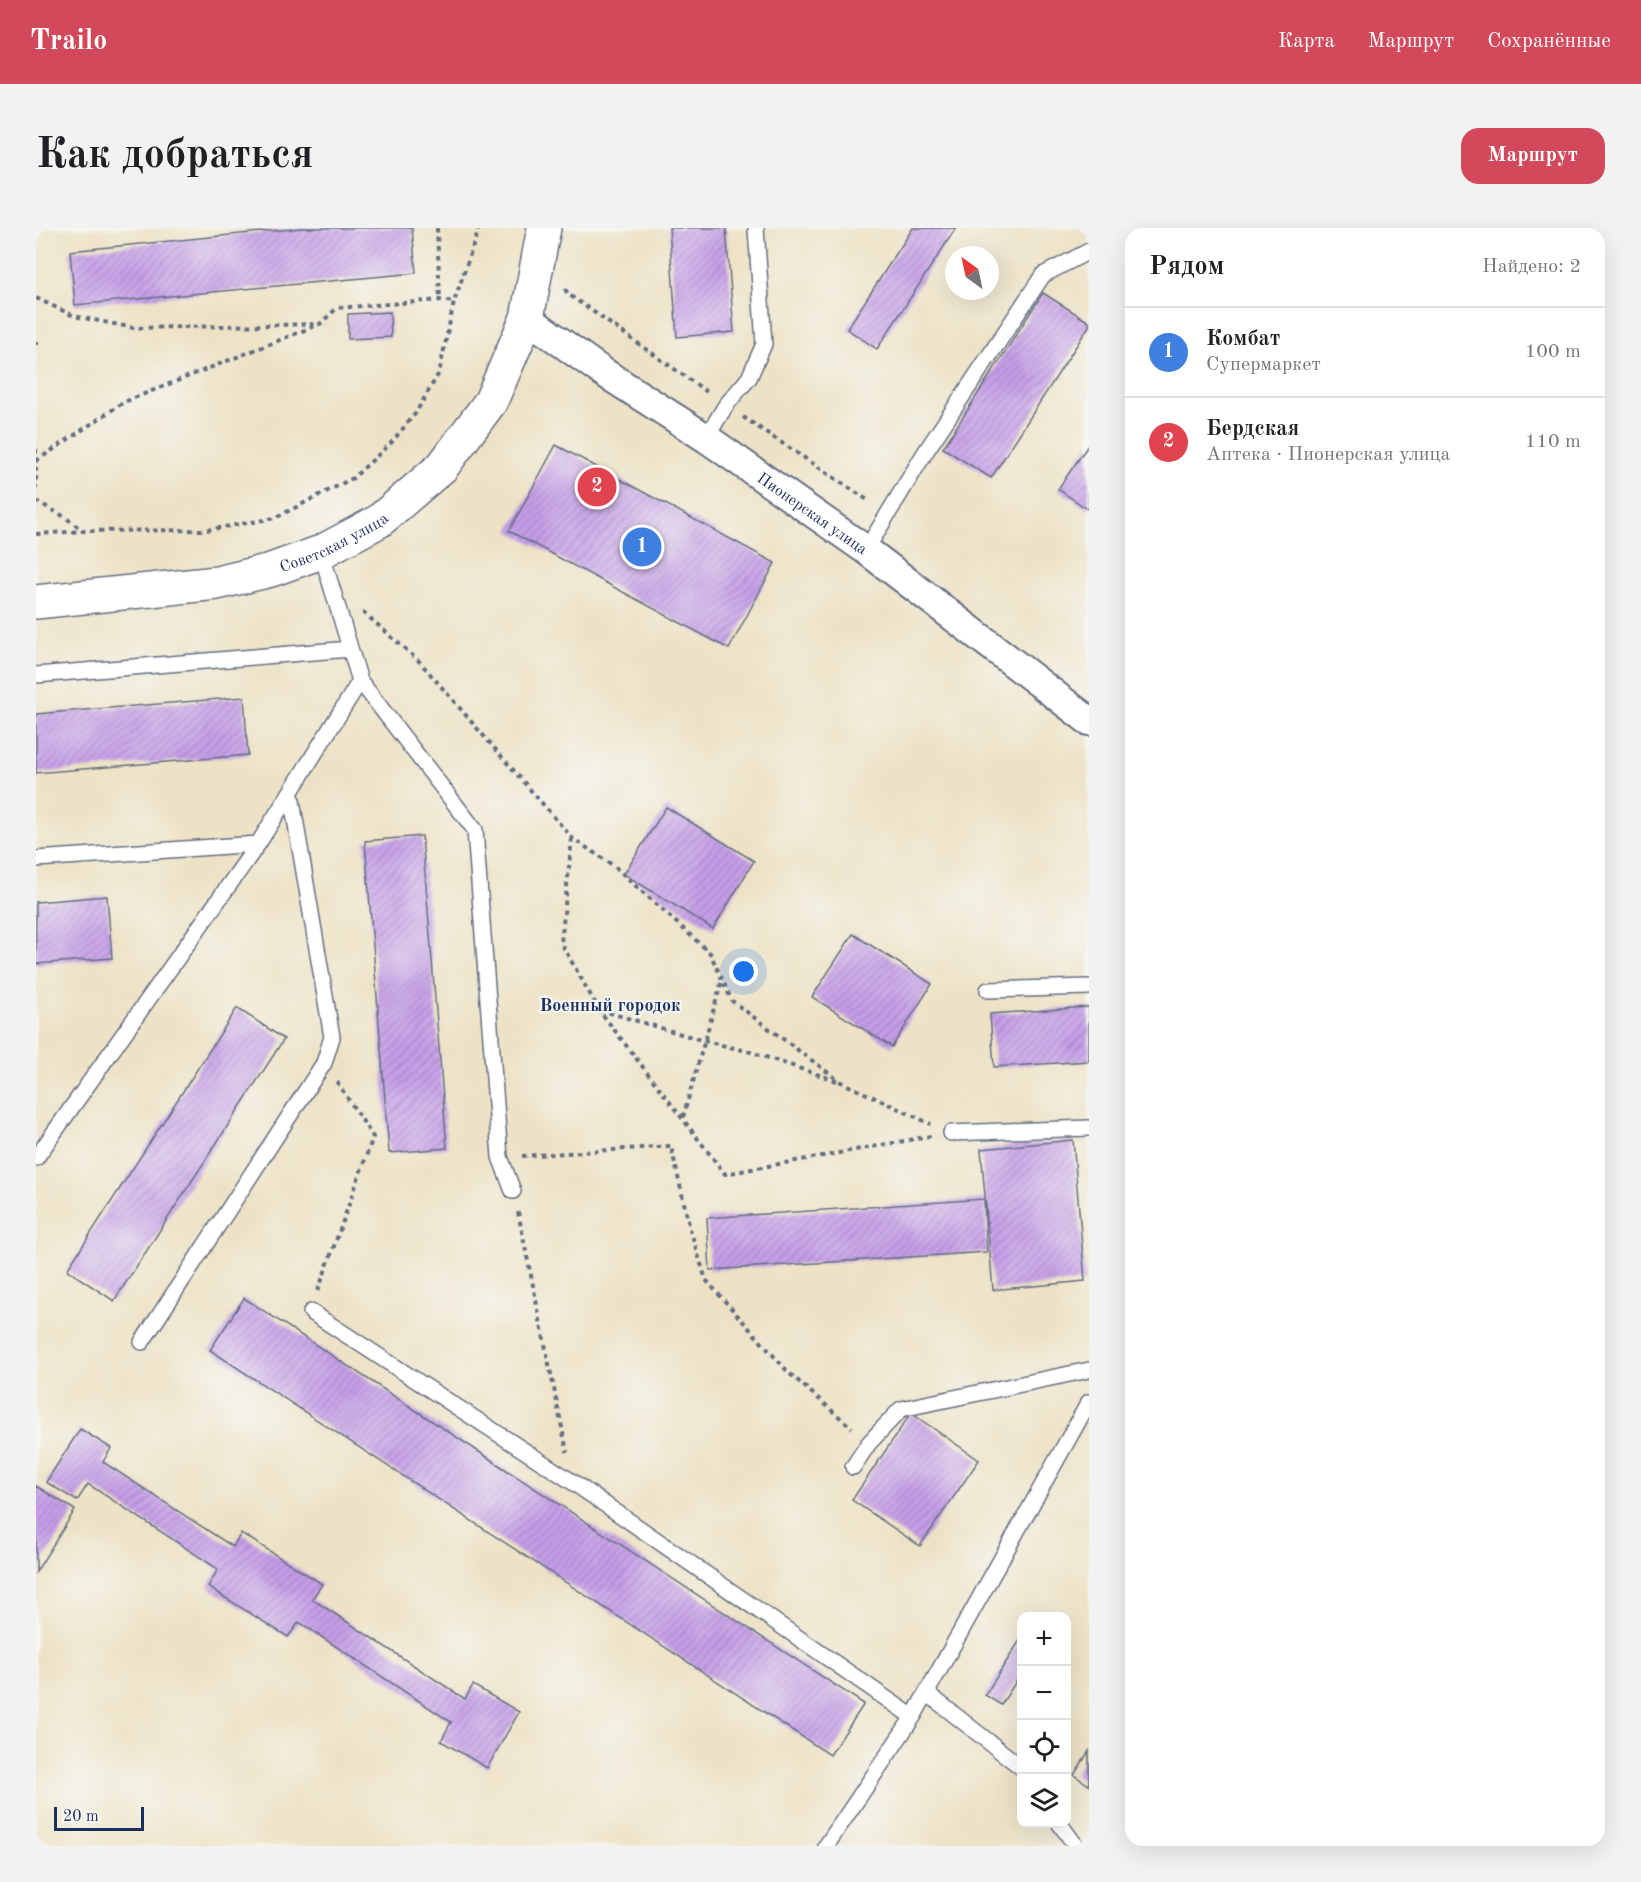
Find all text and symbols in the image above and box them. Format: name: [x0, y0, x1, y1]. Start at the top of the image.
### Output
text: Trailo: [30, 28, 107, 56]
text: Карта: [1278, 31, 1335, 52]
text: Маршрут: [1368, 31, 1454, 52]
text: Сохранённые: [1487, 31, 1611, 52]
button: Маршрут: [1461, 128, 1605, 184]
text: Как добраться: [36, 135, 313, 177]
north arrow: [945, 246, 999, 300]
text: Рядом: [1149, 254, 1224, 280]
text: Найдено: 2: [1482, 257, 1581, 277]
text: Комбат: [1206, 328, 1280, 350]
text: 1: [1163, 342, 1174, 362]
text: 100 m: [1525, 342, 1581, 362]
text: Супермаркет: [1206, 355, 1321, 375]
text: Бердская: [1206, 418, 1299, 440]
text: 2: [1163, 432, 1174, 452]
text: 110 m: [1525, 432, 1581, 452]
text: Аптека · Пионерская улица: [1206, 445, 1450, 465]
pin: 2: [578, 464, 616, 510]
street label: Пионерская улица: [754, 471, 870, 558]
street label: Советская улица: [278, 511, 392, 576]
pin: 1: [622, 524, 662, 570]
your location: [729, 957, 758, 986]
district label: Военный городок: [539, 997, 681, 1015]
map controls: [1017, 1612, 1071, 1828]
button: +: [1017, 1612, 1071, 1666]
button: −: [1017, 1666, 1071, 1720]
button: locate: [1017, 1720, 1071, 1774]
button: layers: [1017, 1774, 1071, 1828]
scale bar: [54, 1804, 144, 1832]
text: 20 m: [63, 1809, 99, 1825]

